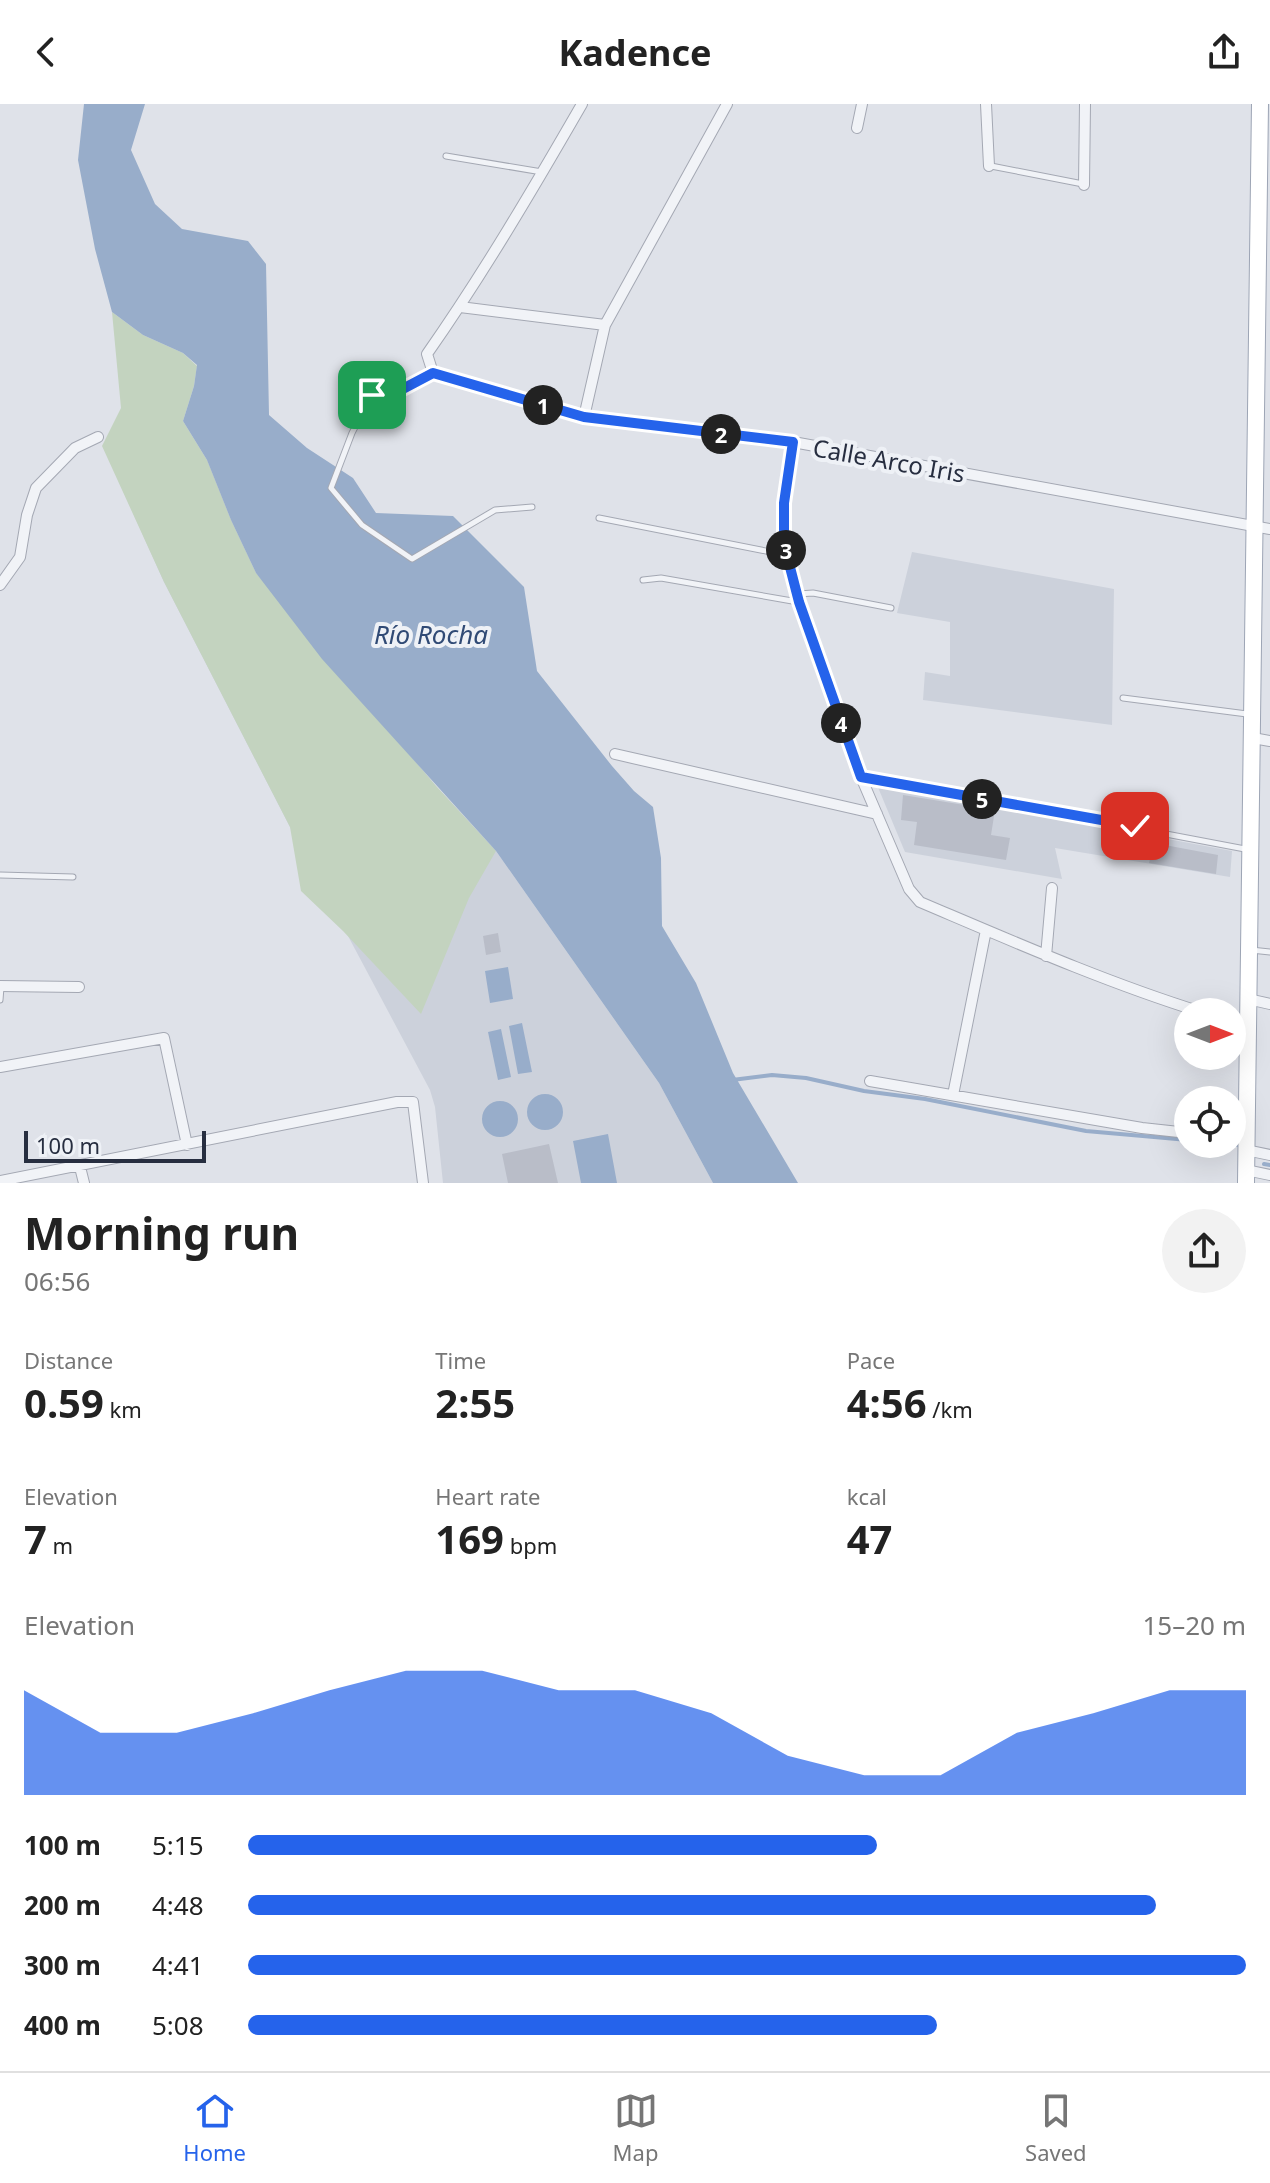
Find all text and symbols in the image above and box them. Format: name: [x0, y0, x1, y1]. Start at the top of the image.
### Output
text: Kadence: [558, 28, 712, 77]
icon: back: [24, 30, 68, 74]
icon: share: [1202, 30, 1246, 74]
pin: [338, 361, 406, 429]
icon: arrive: [350, 373, 394, 417]
pin: 1: [523, 385, 563, 425]
text: 1: [537, 390, 549, 420]
pin: 2: [701, 414, 741, 454]
text: 2: [715, 419, 727, 449]
street label: Calle Arco Iris: [811, 430, 967, 490]
pin: 3: [766, 530, 806, 570]
text: 3: [780, 535, 792, 565]
water label: Río Rocha: [374, 616, 488, 652]
pin: 4: [821, 703, 861, 743]
text: 4: [835, 708, 847, 738]
pin: 5: [962, 779, 1002, 819]
text: 5: [976, 784, 988, 814]
pin: [1101, 792, 1169, 860]
icon: check: [1113, 804, 1157, 848]
north arrow: [1174, 998, 1246, 1070]
map controls: [1174, 998, 1246, 1158]
button: locate: [1174, 1086, 1246, 1158]
scale bar: [24, 1127, 206, 1163]
text: 100 m: [36, 1130, 100, 1160]
text: Morning run: [24, 1203, 299, 1263]
button: share: [1162, 1209, 1246, 1293]
text: 06:56: [24, 1263, 90, 1299]
text: Distance: [24, 1345, 113, 1375]
text: Time: [435, 1345, 486, 1375]
text: Pace: [847, 1345, 895, 1375]
text: 0.59: [24, 1375, 104, 1430]
text: 2:55: [435, 1375, 515, 1430]
text: 4:56: [847, 1375, 927, 1430]
text: km: [104, 1394, 142, 1424]
text: /km: [927, 1394, 973, 1424]
text: Elevation: [24, 1481, 118, 1511]
text: Heart rate: [435, 1481, 540, 1511]
text: kcal: [847, 1481, 887, 1511]
text: 7: [24, 1511, 47, 1566]
text: 169: [435, 1511, 504, 1566]
text: 47: [847, 1511, 892, 1566]
text: m: [47, 1530, 73, 1560]
text: bpm: [504, 1530, 557, 1560]
text: Elevation: [24, 1607, 135, 1643]
text: 15–20 m: [1142, 1607, 1246, 1643]
text: 100 m: [24, 1827, 101, 1863]
text: 5:15: [152, 1827, 204, 1863]
text: 200 m: [24, 1887, 101, 1923]
text: 4:48: [152, 1887, 204, 1923]
text: 300 m: [24, 1947, 101, 1983]
text: 4:41: [152, 1947, 204, 1983]
text: 400 m: [24, 2007, 101, 2043]
text: 5:08: [152, 2007, 204, 2043]
tab: Home: [183, 2089, 246, 2167]
tab: Map: [613, 2089, 658, 2167]
tab: Saved: [1025, 2089, 1087, 2167]

